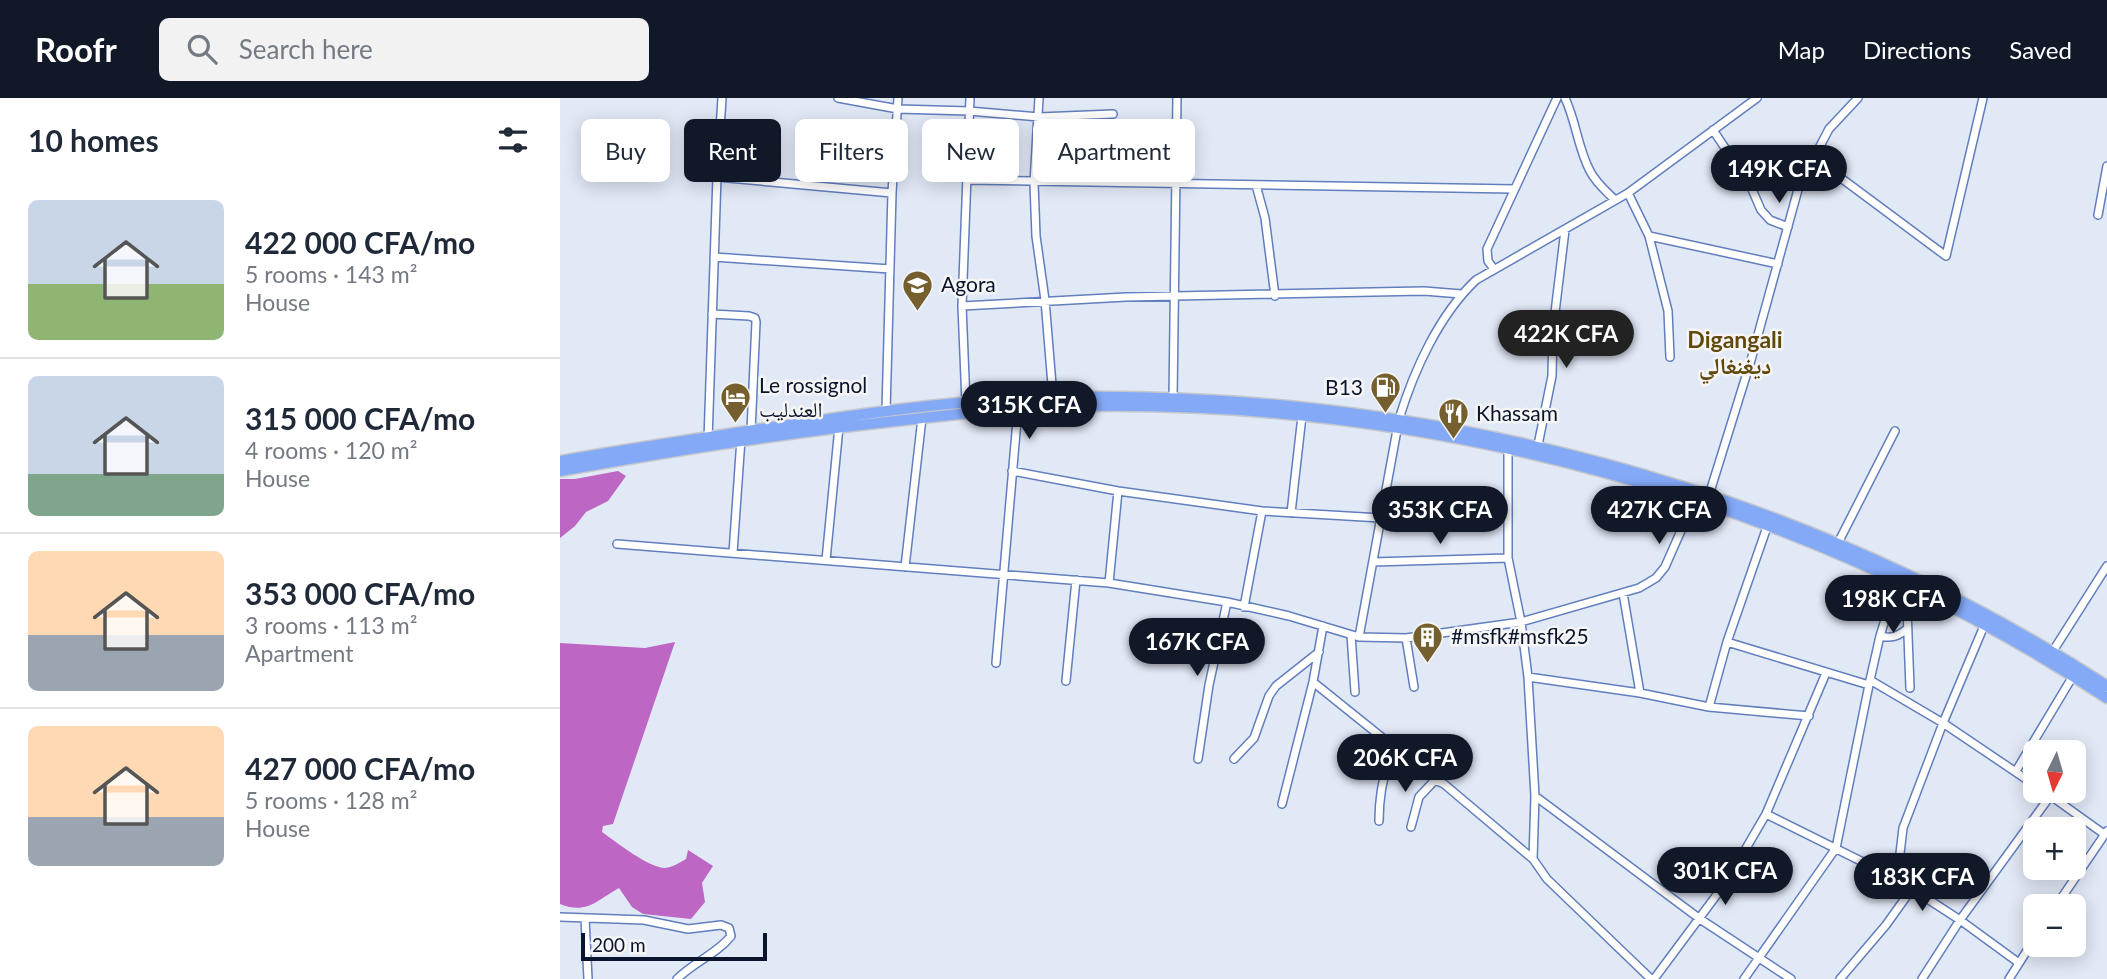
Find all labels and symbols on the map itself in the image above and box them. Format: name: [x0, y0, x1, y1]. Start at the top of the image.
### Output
pin: 149K CFA: [1707, 146, 1851, 205]
school or university icon: Agora: [901, 268, 935, 312]
place label: Agora: [941, 271, 996, 296]
pin: 422K CFA: [1494, 310, 1638, 370]
district label: Digangali ديغنغالي: [1687, 325, 1783, 385]
fuel station icon: B13: [1369, 371, 1403, 415]
place label: Le rossignol العندليب: [759, 372, 867, 422]
place label: B13: [1325, 374, 1363, 399]
hotel icon: Le rossignol العندليب: [719, 381, 753, 425]
pin: 315K CFA: [957, 382, 1101, 441]
restaurant icon: Khassam: [1436, 397, 1470, 441]
place label: Khassam: [1476, 400, 1558, 425]
pin: 353K CFA: [1368, 486, 1512, 546]
pin: 427K CFA: [1587, 486, 1731, 546]
pin: 198K CFA: [1821, 575, 1965, 635]
pin: 167K CFA: [1125, 618, 1269, 678]
building icon: #msfk#msfk25: [1411, 620, 1445, 664]
place label: #msfk#msfk25: [1451, 623, 1589, 648]
pin: 206K CFA: [1333, 734, 1477, 794]
north arrow: [2023, 740, 2086, 803]
pin: 301K CFA: [1653, 848, 1797, 907]
pin: 183K CFA: [1850, 854, 1994, 913]
scale bar: [581, 930, 766, 962]

